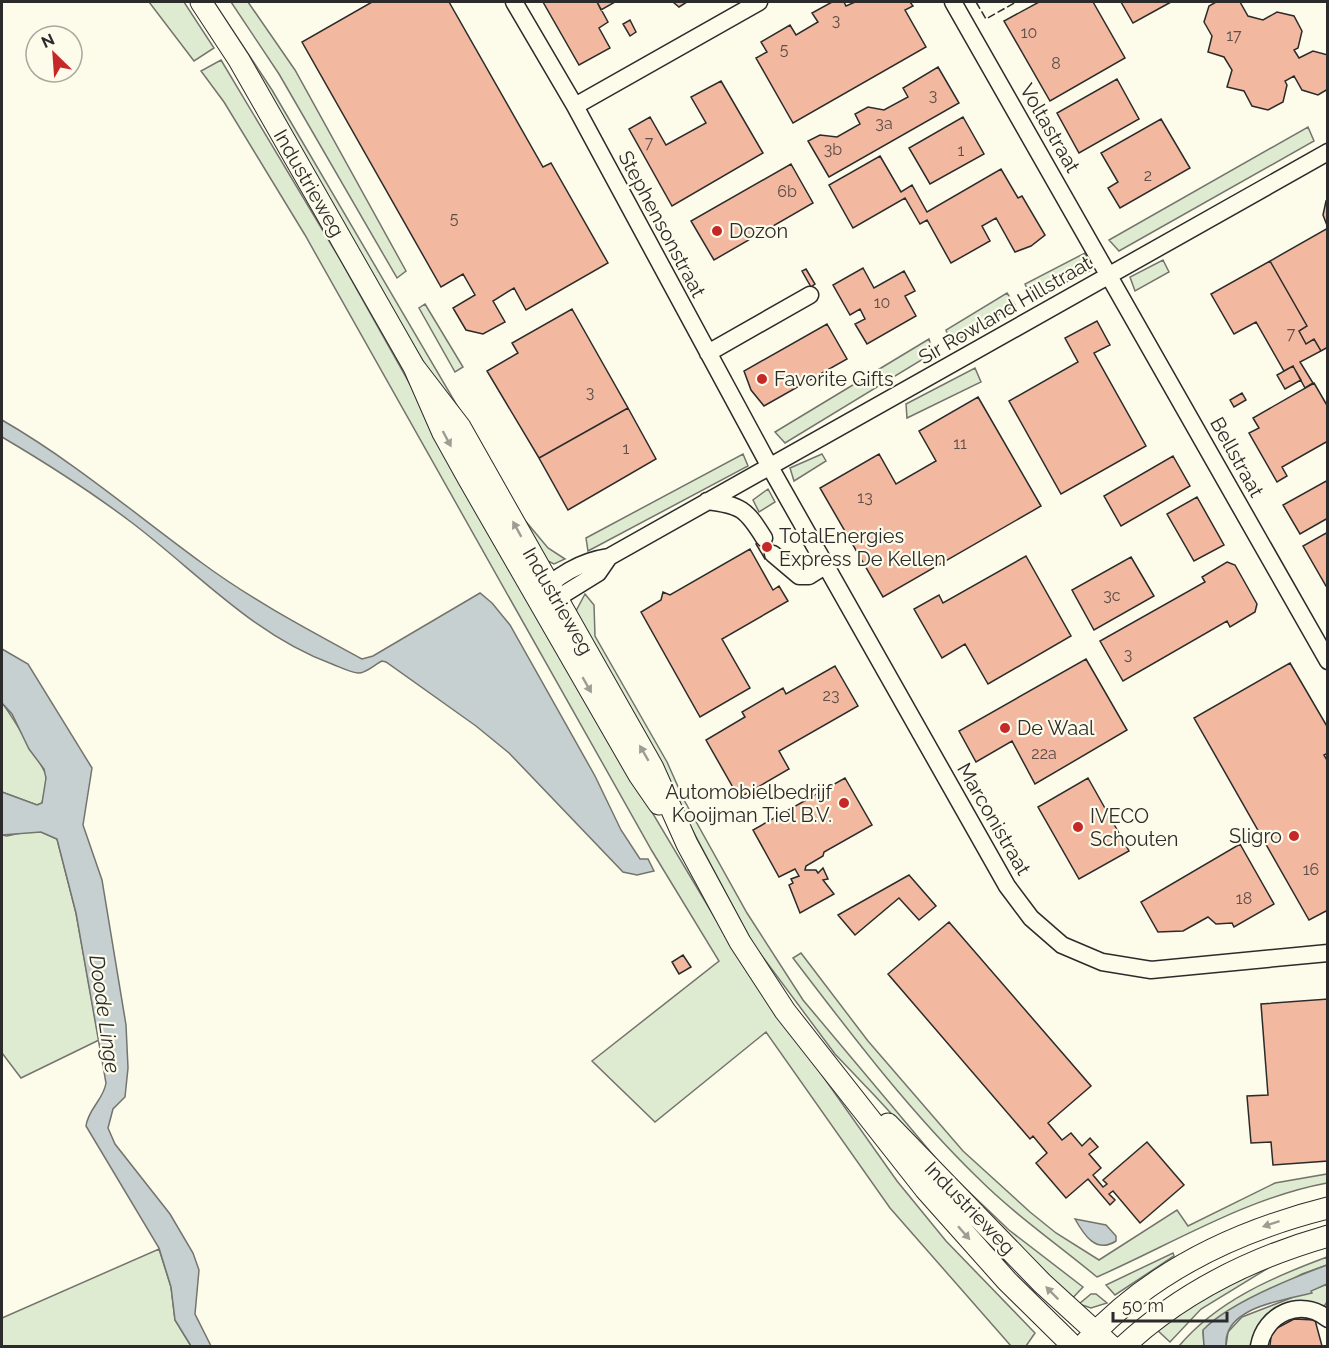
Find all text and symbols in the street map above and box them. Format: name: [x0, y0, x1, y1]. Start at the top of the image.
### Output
house number: 3: [832, 11, 840, 30]
house number: 10: [1021, 23, 1037, 42]
north arrow: [24, 24, 84, 84]
house number: 17: [1226, 26, 1242, 45]
text: N: [38, 30, 57, 52]
house number: 5: [780, 40, 789, 59]
house number: 8: [1051, 54, 1061, 73]
street label: Voltastraat: [1015, 79, 1085, 177]
house number: 3: [929, 86, 937, 105]
house number: 3a: [875, 114, 893, 133]
street label: Industrieweg: [269, 125, 349, 241]
house number: 7: [645, 133, 654, 152]
house number: 3b: [824, 140, 842, 159]
house number: 1: [958, 141, 965, 160]
street label: Stephensonstraat: [613, 147, 711, 302]
house number: 2: [1144, 166, 1152, 185]
house number: 6b: [777, 182, 797, 201]
house number: 5: [450, 209, 459, 228]
place label: Dozon: [729, 219, 788, 243]
marker: Dozon: [710, 224, 724, 238]
street label: Sir Rowland Hillstraat: [914, 250, 1096, 369]
house number: 10: [874, 293, 890, 312]
house number: 7: [1287, 324, 1296, 343]
place label: Favorite Gifts: [774, 367, 894, 391]
marker: Favorite Gifts: [755, 372, 769, 386]
house number: 3: [586, 383, 594, 402]
street label: Bellstraat: [1205, 413, 1269, 501]
one-way arrow: [441, 430, 451, 448]
house number: 11: [953, 434, 967, 453]
house number: 1: [623, 439, 630, 458]
house number: 13: [857, 488, 873, 507]
one-way arrow: [512, 520, 522, 537]
place label: TotalEnergies Express De Kellen: [779, 524, 946, 571]
marker: TotalEnergies Express De Kellen: [760, 540, 774, 554]
street label: Industrieweg: [518, 543, 598, 659]
house number: 3c: [1103, 586, 1121, 605]
house number: 3: [1124, 645, 1132, 664]
one-way arrow: [582, 677, 592, 694]
house number: 23: [823, 686, 839, 705]
place label: De Waal: [1017, 716, 1095, 740]
marker: De Waal: [998, 721, 1012, 735]
house number: 22a: [1031, 744, 1057, 763]
one-way arrow: [639, 745, 650, 761]
street label: Marconistraat: [952, 759, 1036, 880]
place label: Automobielbedrijf Kooijman Tiel B.V.: [665, 780, 833, 827]
marker: Automobielbedrijf Kooijman Tiel B.V.: [837, 796, 851, 810]
place label: IVECO Schouten: [1090, 804, 1179, 851]
marker: IVECO Schouten: [1071, 820, 1085, 834]
place label: Sligro: [1229, 824, 1282, 848]
marker: Sligro: [1287, 829, 1301, 843]
house number: 16: [1303, 860, 1319, 879]
house number: 18: [1236, 889, 1252, 908]
water label: Doode Linge: [84, 953, 126, 1075]
street label: Industrieweg: [920, 1156, 1020, 1260]
one-way arrow: [1262, 1219, 1280, 1229]
one-way arrow: [957, 1225, 971, 1240]
scale bar: [1113, 1285, 1227, 1323]
one-way arrow: [1045, 1286, 1059, 1300]
text: 50 m: [1122, 1295, 1164, 1316]

